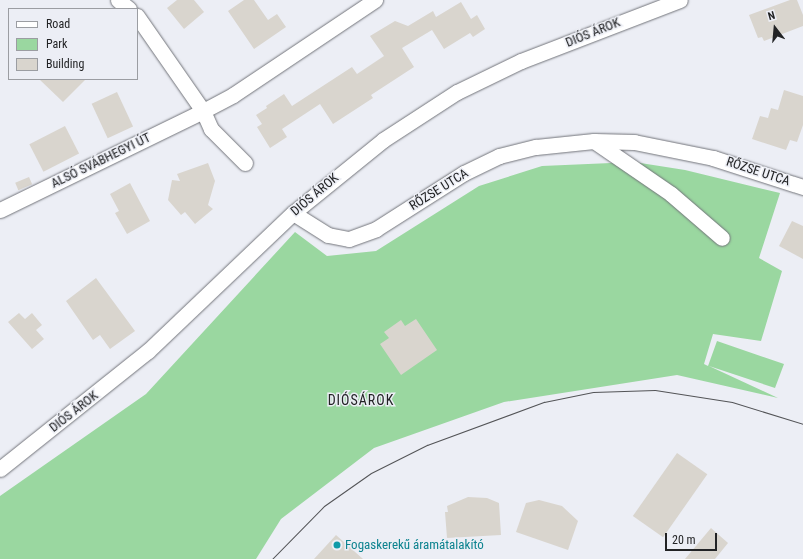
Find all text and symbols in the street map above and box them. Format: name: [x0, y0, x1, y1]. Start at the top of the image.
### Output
legend: [8, 8, 138, 80]
north arrow: [755, 8, 795, 48]
text: N: [767, 9, 777, 23]
street label: DIÓS ÁROK: [563, 15, 623, 51]
text: Road: [46, 17, 70, 31]
text: Park: [46, 37, 67, 51]
text: Building: [46, 57, 84, 71]
street label: ALSÓ SVÁBHEGYI ÚT: [49, 130, 153, 192]
street label: RŐZSE UTCA: [724, 154, 792, 190]
street label: RŐZSE UTCA: [407, 166, 471, 214]
street label: DIÓS ÁROK: [288, 171, 342, 219]
street label: DIÓS ÁROK: [47, 388, 101, 436]
district label: DIÓSÁROK: [328, 392, 394, 408]
scale bar: [667, 525, 719, 551]
text: 20 m: [672, 533, 696, 547]
place label: Fogaskerekű áramátalakító: [345, 537, 484, 553]
marker: Fogaskerekű áramátalakító: [332, 540, 342, 550]

